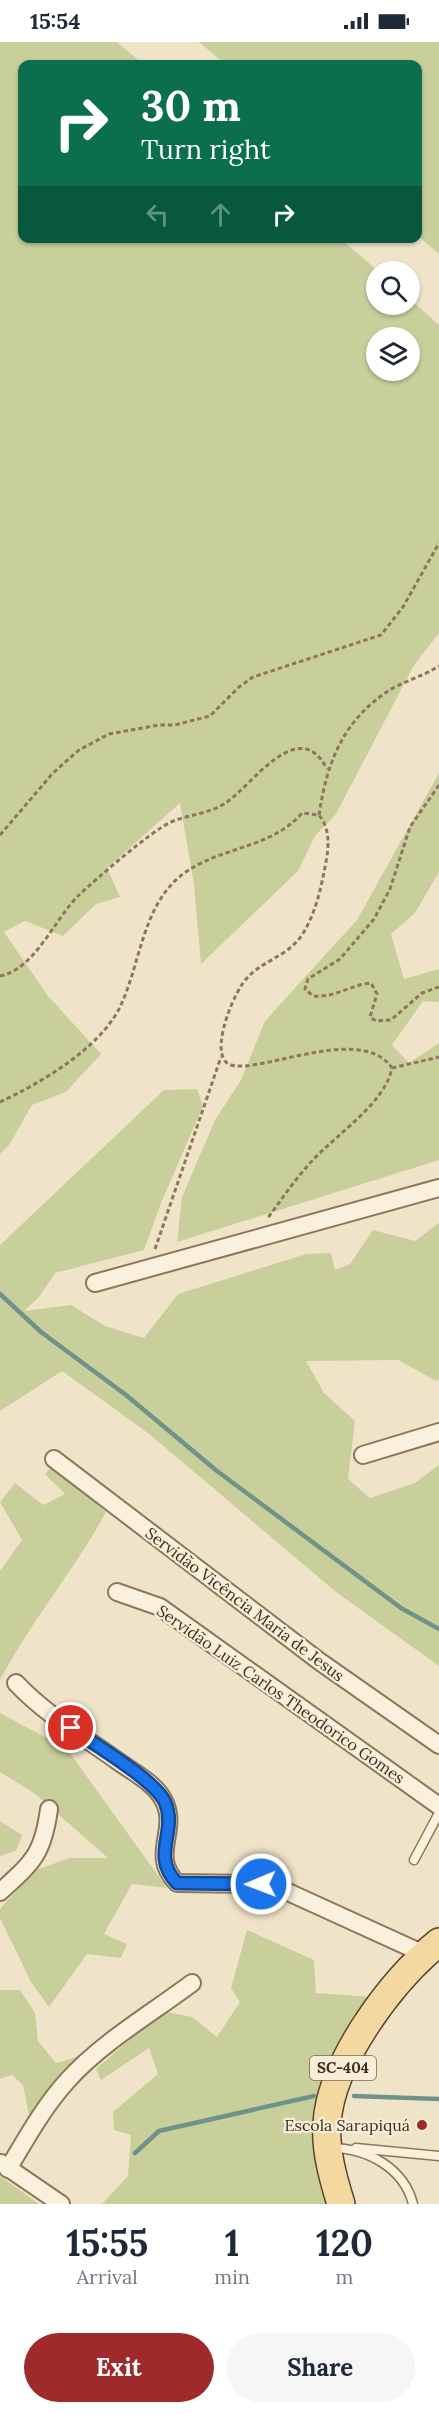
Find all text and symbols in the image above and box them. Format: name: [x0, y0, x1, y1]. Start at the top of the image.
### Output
text: 15:54: [30, 7, 80, 35]
text: 30 m: [141, 79, 241, 133]
icon: right: [42, 84, 120, 162]
text: Turn right: [141, 132, 270, 166]
icon: left: [141, 198, 174, 231]
icon: ahead: [204, 198, 237, 231]
icon: right: [267, 198, 300, 231]
map controls: [366, 261, 420, 381]
button: search: [366, 261, 420, 315]
button: layers: [366, 327, 420, 381]
street label: Servidão Vicência Maria de Jesus: [142, 1523, 348, 1685]
street label: Servidão Luiz Carlos Theodorico Gomes: [153, 1600, 409, 1788]
pin: [45, 1702, 96, 1753]
icon: arrive: [54, 1711, 87, 1744]
position arrow: [229, 1852, 293, 1916]
road number: SC-404: [310, 2056, 376, 2080]
place label: Escola Sarapiquá: [285, 2115, 410, 2135]
marker: Escola Sarapiquá: [415, 2118, 429, 2132]
text: 15:55: [66, 2220, 148, 2266]
text: 1: [225, 2220, 239, 2266]
text: 120: [316, 2220, 373, 2266]
text: Arrival: [77, 2264, 138, 2289]
text: min: [214, 2264, 250, 2289]
text: m: [336, 2264, 353, 2289]
button: Exit: [24, 2333, 214, 2402]
button: Share: [226, 2333, 415, 2402]

